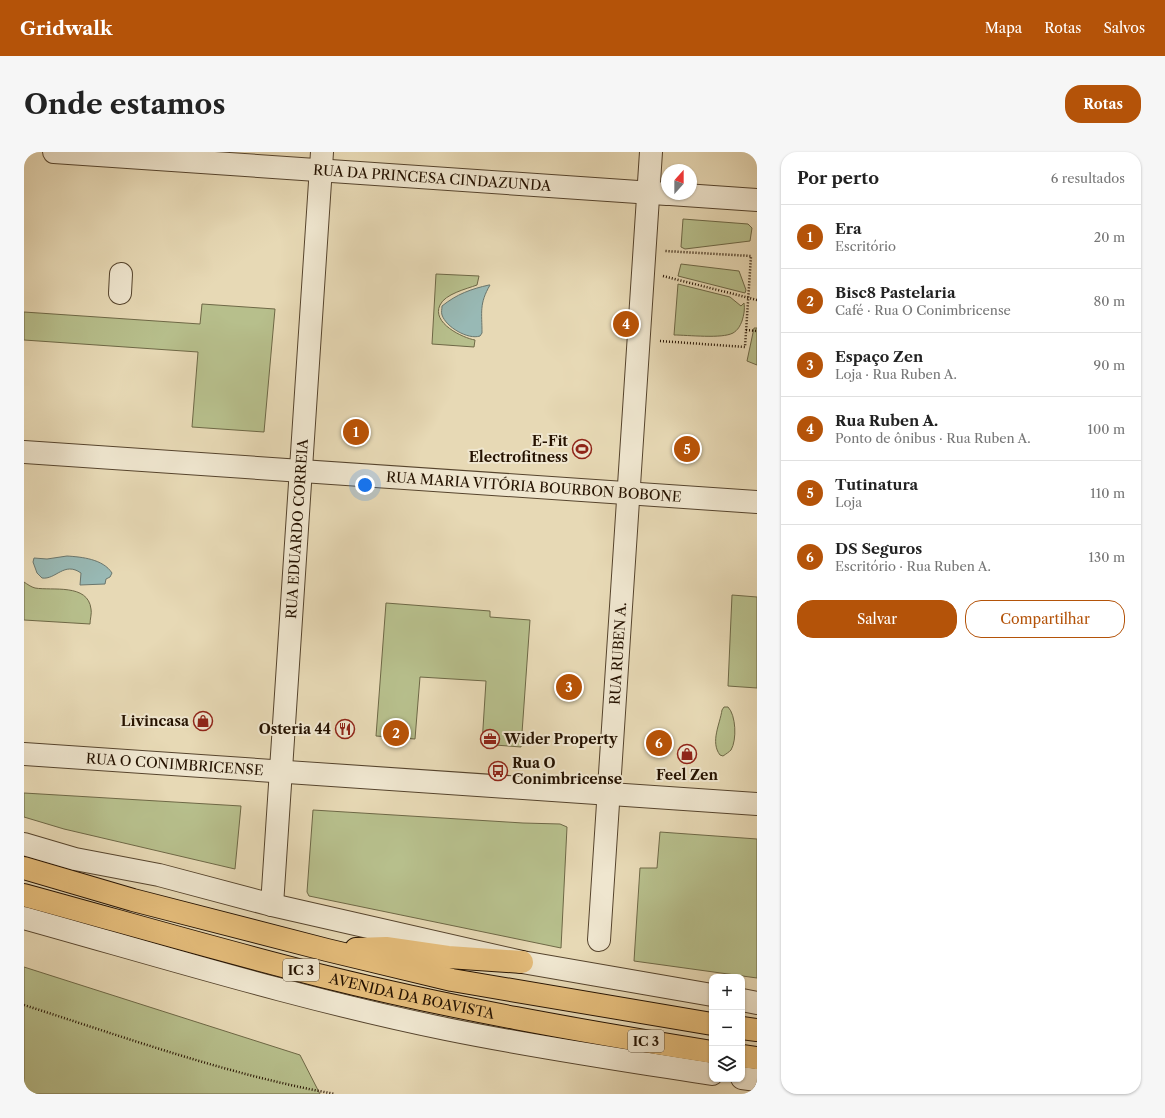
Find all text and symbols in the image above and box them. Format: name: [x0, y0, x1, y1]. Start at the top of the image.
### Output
text: Gridwalk: [20, 17, 113, 40]
text: Mapa: [985, 19, 1022, 37]
text: Rotas: [1044, 19, 1081, 37]
text: Salvos: [1103, 19, 1145, 37]
button: Rotas: [1065, 85, 1141, 123]
text: Onde estamos: [24, 87, 225, 121]
street label: RUA DA PRINCESA CINDAZUNDA: [312, 161, 552, 195]
north arrow: [661, 164, 697, 200]
text: Por perto: [797, 168, 879, 188]
text: 6 resultados: [1051, 170, 1125, 186]
text: Era: [835, 219, 862, 238]
text: 1: [807, 229, 813, 245]
text: 20 m: [1094, 229, 1125, 245]
text: Escritório: [835, 238, 896, 254]
text: Bisc8 Pastelaria: [835, 283, 956, 302]
text: 2: [806, 293, 814, 309]
text: 80 m: [1093, 293, 1125, 309]
text: Café · Rua O Conimbricense: [835, 302, 1011, 318]
pin: 4: [613, 309, 639, 339]
text: Espaço Zen: [835, 347, 923, 366]
text: 3: [806, 357, 814, 373]
text: 90 m: [1094, 357, 1125, 373]
text: Loja · Rua Ruben A.: [835, 366, 957, 382]
text: Rua Ruben A.: [835, 411, 938, 430]
pin: 1: [343, 417, 369, 447]
text: 4: [806, 421, 814, 437]
text: 100 m: [1087, 421, 1125, 437]
text: Ponto de ônibus · Rua Ruben A.: [835, 430, 1031, 446]
place label: E-Fit Electrofitness: [469, 432, 568, 466]
pin: 5: [674, 434, 700, 464]
street label: RUA EDUARDO CORREIA: [282, 437, 312, 620]
sports icon: E-Fit Electrofitness: [571, 438, 593, 460]
street label: RUA MARIA VITÓRIA BOURBON BOBONE: [385, 468, 682, 506]
your location: [355, 475, 375, 495]
text: Tutinatura: [835, 475, 918, 494]
text: 5: [806, 485, 814, 501]
text: 110 m: [1090, 485, 1125, 501]
text: Loja: [835, 494, 862, 510]
text: DS Seguros: [835, 539, 922, 558]
text: 6: [806, 549, 814, 565]
text: 130 m: [1089, 549, 1125, 565]
text: Escritório · Rua Ruben A.: [835, 558, 991, 574]
button: Salvar: [797, 600, 957, 638]
button: Compartilhar: [965, 600, 1125, 638]
street label: RUA RUBEN A.: [606, 602, 630, 706]
pin: 3: [556, 672, 582, 702]
shop icon: Livincasa: [192, 710, 214, 732]
place label: Livincasa: [121, 712, 190, 730]
restaurant icon: Osteria 44: [334, 718, 356, 740]
pin: 2: [383, 718, 409, 748]
place label: Osteria 44: [259, 720, 331, 738]
office icon: Wider Property: [479, 728, 501, 750]
pin: 6: [646, 728, 672, 758]
place label: Wider Property: [503, 730, 618, 748]
shop icon: Feel Zen: [676, 743, 698, 765]
street label: RUA O CONIMBRICENSE: [85, 749, 264, 779]
place label: Rua O Conimbricense: [512, 754, 622, 788]
bus stop icon: Rua O Conimbricense: [487, 760, 509, 782]
place label: Feel Zen: [656, 766, 718, 784]
road number: IC 3: [283, 959, 319, 981]
street label: AVENIDA DA BOAVISTA: [326, 969, 497, 1023]
map controls: [709, 974, 745, 1082]
button: +: [709, 974, 745, 1010]
button: −: [709, 1010, 745, 1046]
road number: IC 3: [628, 1030, 664, 1052]
button: layers: [709, 1046, 745, 1082]

